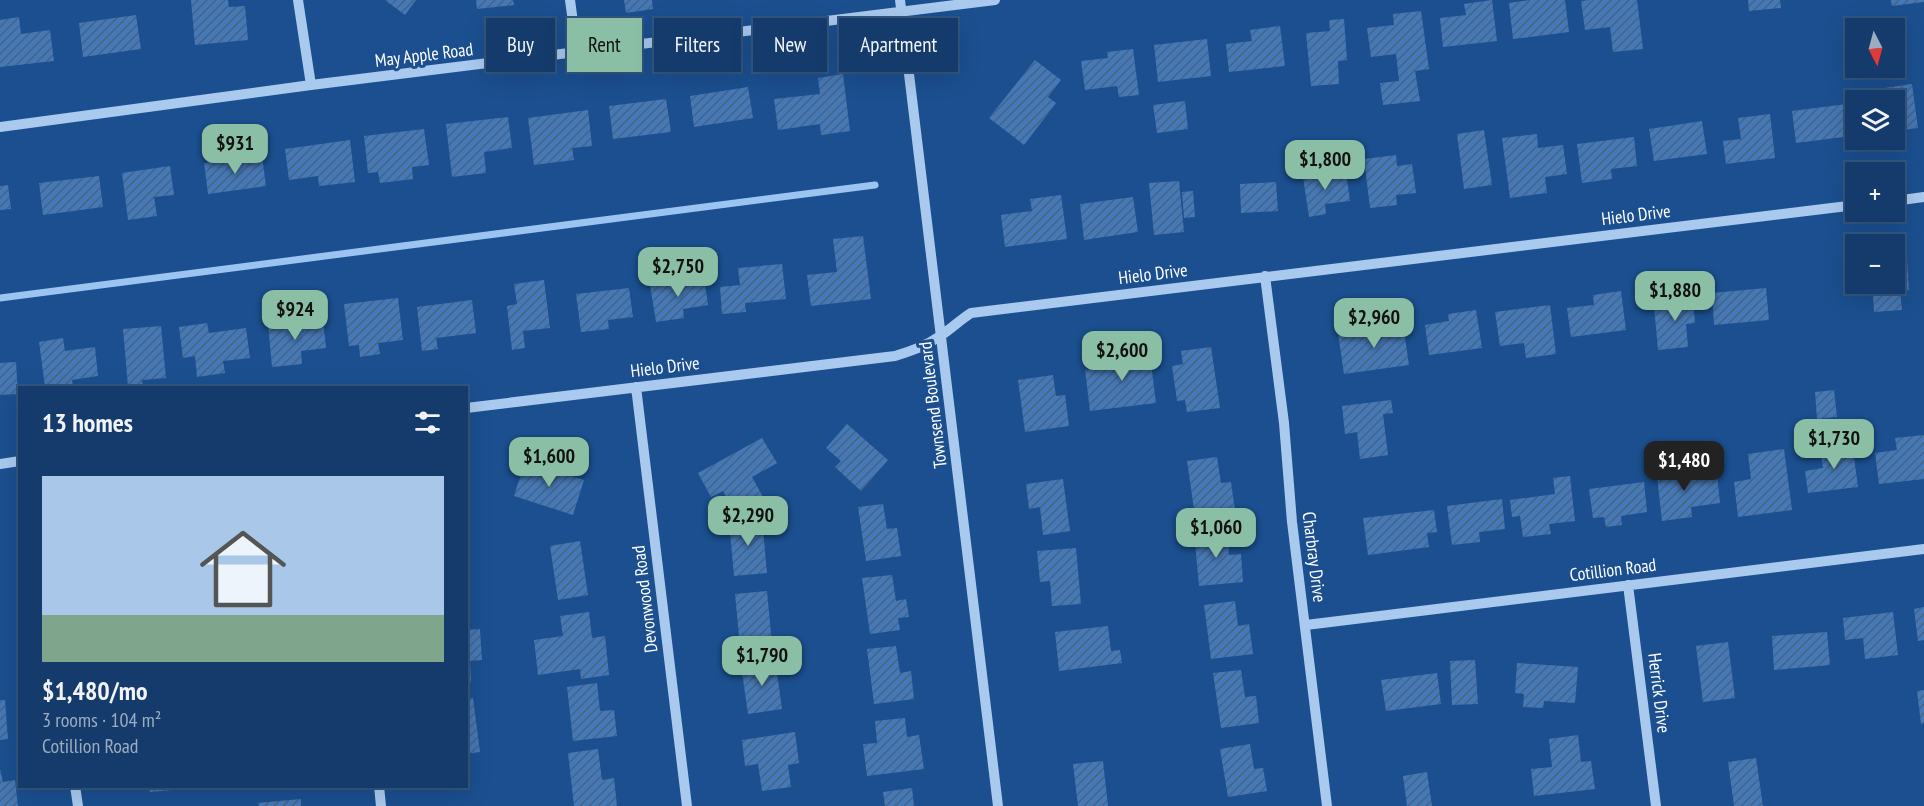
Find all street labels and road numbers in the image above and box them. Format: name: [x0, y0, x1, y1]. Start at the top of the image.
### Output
street label: May Apple Road: [374, 37, 474, 72]
street label: Hielo Drive: [1600, 199, 1672, 230]
street label: Hielo Drive: [1117, 258, 1189, 289]
street label: Townsend Boulevard: [913, 340, 952, 470]
street label: Hielo Drive: [629, 351, 701, 382]
street label: Charbray Drive: [1298, 510, 1331, 604]
street label: Devonwood Road: [627, 544, 662, 654]
street label: Cotillion Road: [1568, 553, 1657, 586]
street label: Herrick Drive: [1643, 652, 1676, 734]

